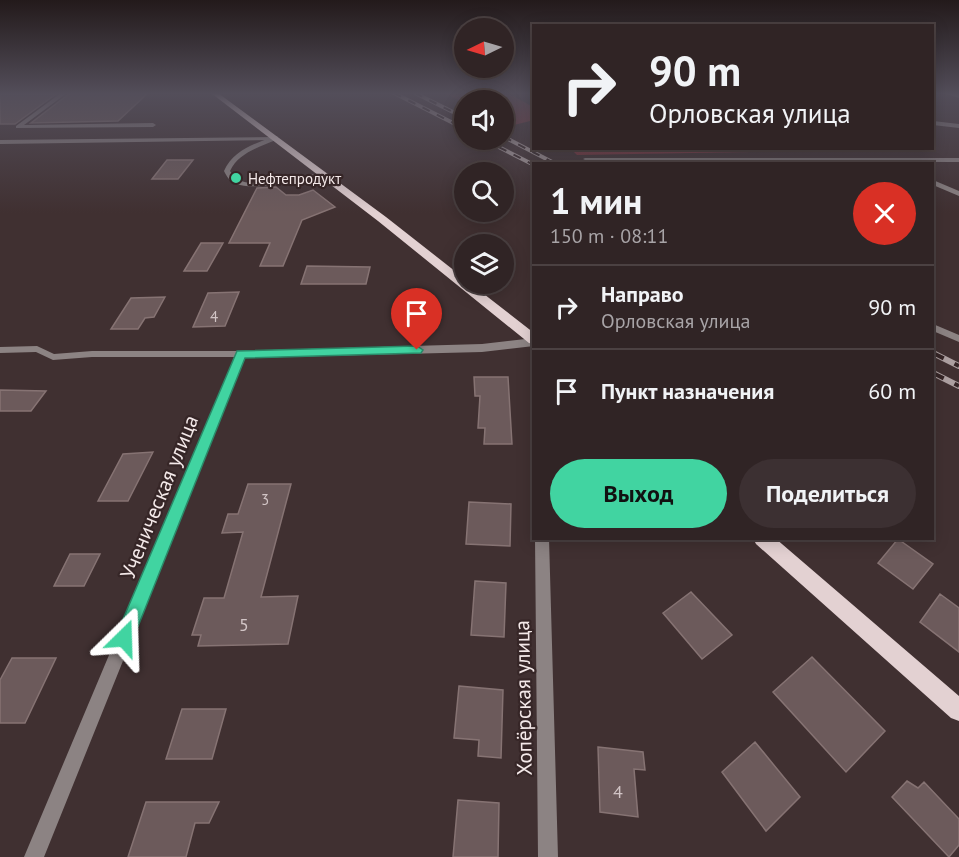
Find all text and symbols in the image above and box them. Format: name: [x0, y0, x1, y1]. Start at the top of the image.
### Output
north arrow: [454, 18, 514, 78]
map controls: [454, 18, 514, 294]
text: 90 m: [649, 43, 741, 98]
icon: right: [550, 48, 628, 126]
button: sound: [454, 90, 514, 150]
text: Орловская улица: [649, 96, 851, 130]
button: search: [454, 162, 514, 222]
place label: Нефтепродукт: [248, 169, 341, 188]
marker: Нефтепродукт: [229, 171, 243, 185]
text: 1 мин: [550, 177, 642, 224]
button: close: [853, 182, 916, 245]
text: 150 m · 08:11: [550, 223, 668, 249]
button: layers: [454, 234, 514, 294]
text: Направо: [601, 280, 684, 308]
pin: [391, 288, 442, 350]
icon: right: [550, 291, 583, 324]
text: 90 m: [868, 293, 916, 321]
icon: arrive: [400, 297, 433, 330]
house number: 4: [210, 307, 218, 326]
text: Орловская улица: [601, 308, 750, 334]
icon: arrive: [550, 375, 583, 408]
text: Пункт назначения: [601, 377, 774, 405]
text: 60 m: [868, 377, 916, 405]
street label: Ученическая улица: [114, 411, 204, 583]
button: Выход: [550, 459, 727, 528]
button: Поделиться: [739, 459, 916, 528]
house number: 3: [261, 490, 269, 509]
position arrow: [92, 606, 156, 670]
house number: 5: [239, 613, 249, 636]
street label: Хопёрская улица: [508, 620, 538, 776]
house number: 4: [613, 780, 623, 803]

